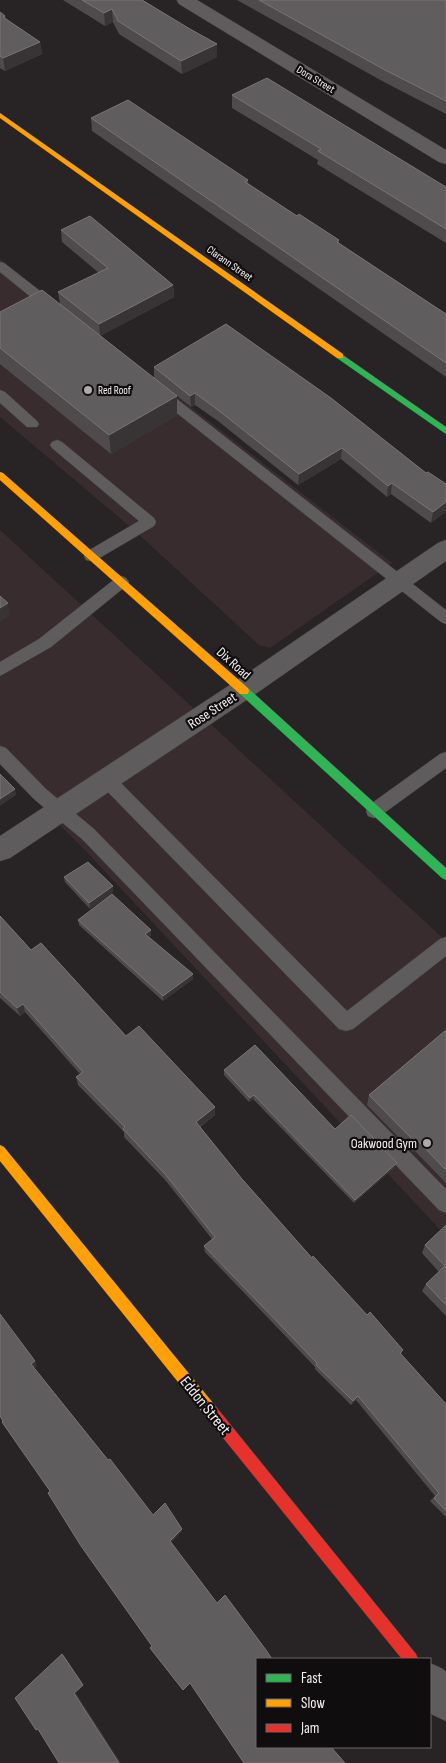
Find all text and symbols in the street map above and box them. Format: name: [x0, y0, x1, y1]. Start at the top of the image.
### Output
street label: Dora Street: [294, 63, 338, 96]
street label: Clarann Street: [204, 243, 256, 284]
marker: Red Roof: [82, 384, 94, 396]
place label: Red Roof: [98, 384, 132, 397]
street label: Dix Road: [213, 644, 254, 683]
street label: Rose Street: [185, 688, 240, 732]
place label: Oakwood Gym: [351, 1135, 417, 1152]
marker: Oakwood Gym: [421, 1137, 433, 1149]
street label: Eddon Street: [176, 1373, 234, 1439]
legend: [256, 1658, 431, 1748]
text: Fast: [301, 1669, 323, 1688]
text: Slow: [301, 1694, 325, 1713]
text: Jam: [300, 1719, 319, 1738]

